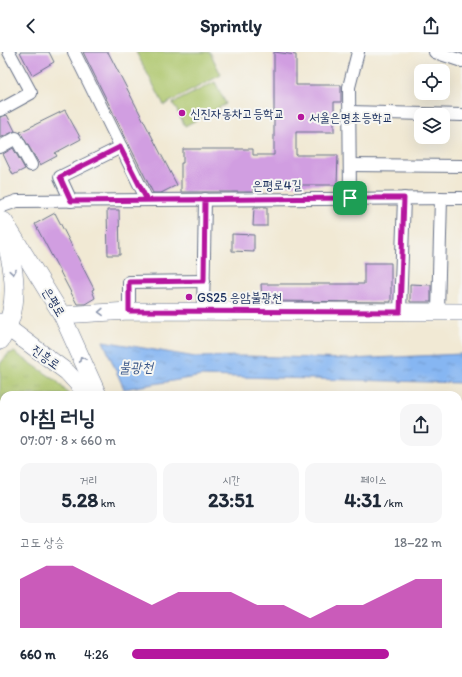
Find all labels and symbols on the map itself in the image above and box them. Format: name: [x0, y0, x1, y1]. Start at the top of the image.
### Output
place label: 신진자동차고등학교: [190, 106, 284, 121]
marker: 신진자동차고등학교: [177, 108, 187, 118]
place label: 서울은명초등학교: [309, 110, 393, 125]
marker: 서울은명초등학교: [296, 112, 306, 122]
street label: 은평로4길: [252, 177, 302, 193]
pin: [333, 181, 367, 215]
one-way arrow: [8, 269, 17, 276]
street label: 은평로: [39, 285, 69, 319]
place label: GS25 응암불광천: [197, 290, 282, 305]
marker: GS25 응암불광천: [184, 292, 194, 302]
one-way arrow: [98, 308, 104, 317]
street label: 진흥로: [29, 342, 63, 372]
one-way arrow: [79, 356, 87, 364]
water label: 불광천: [119, 359, 155, 376]

